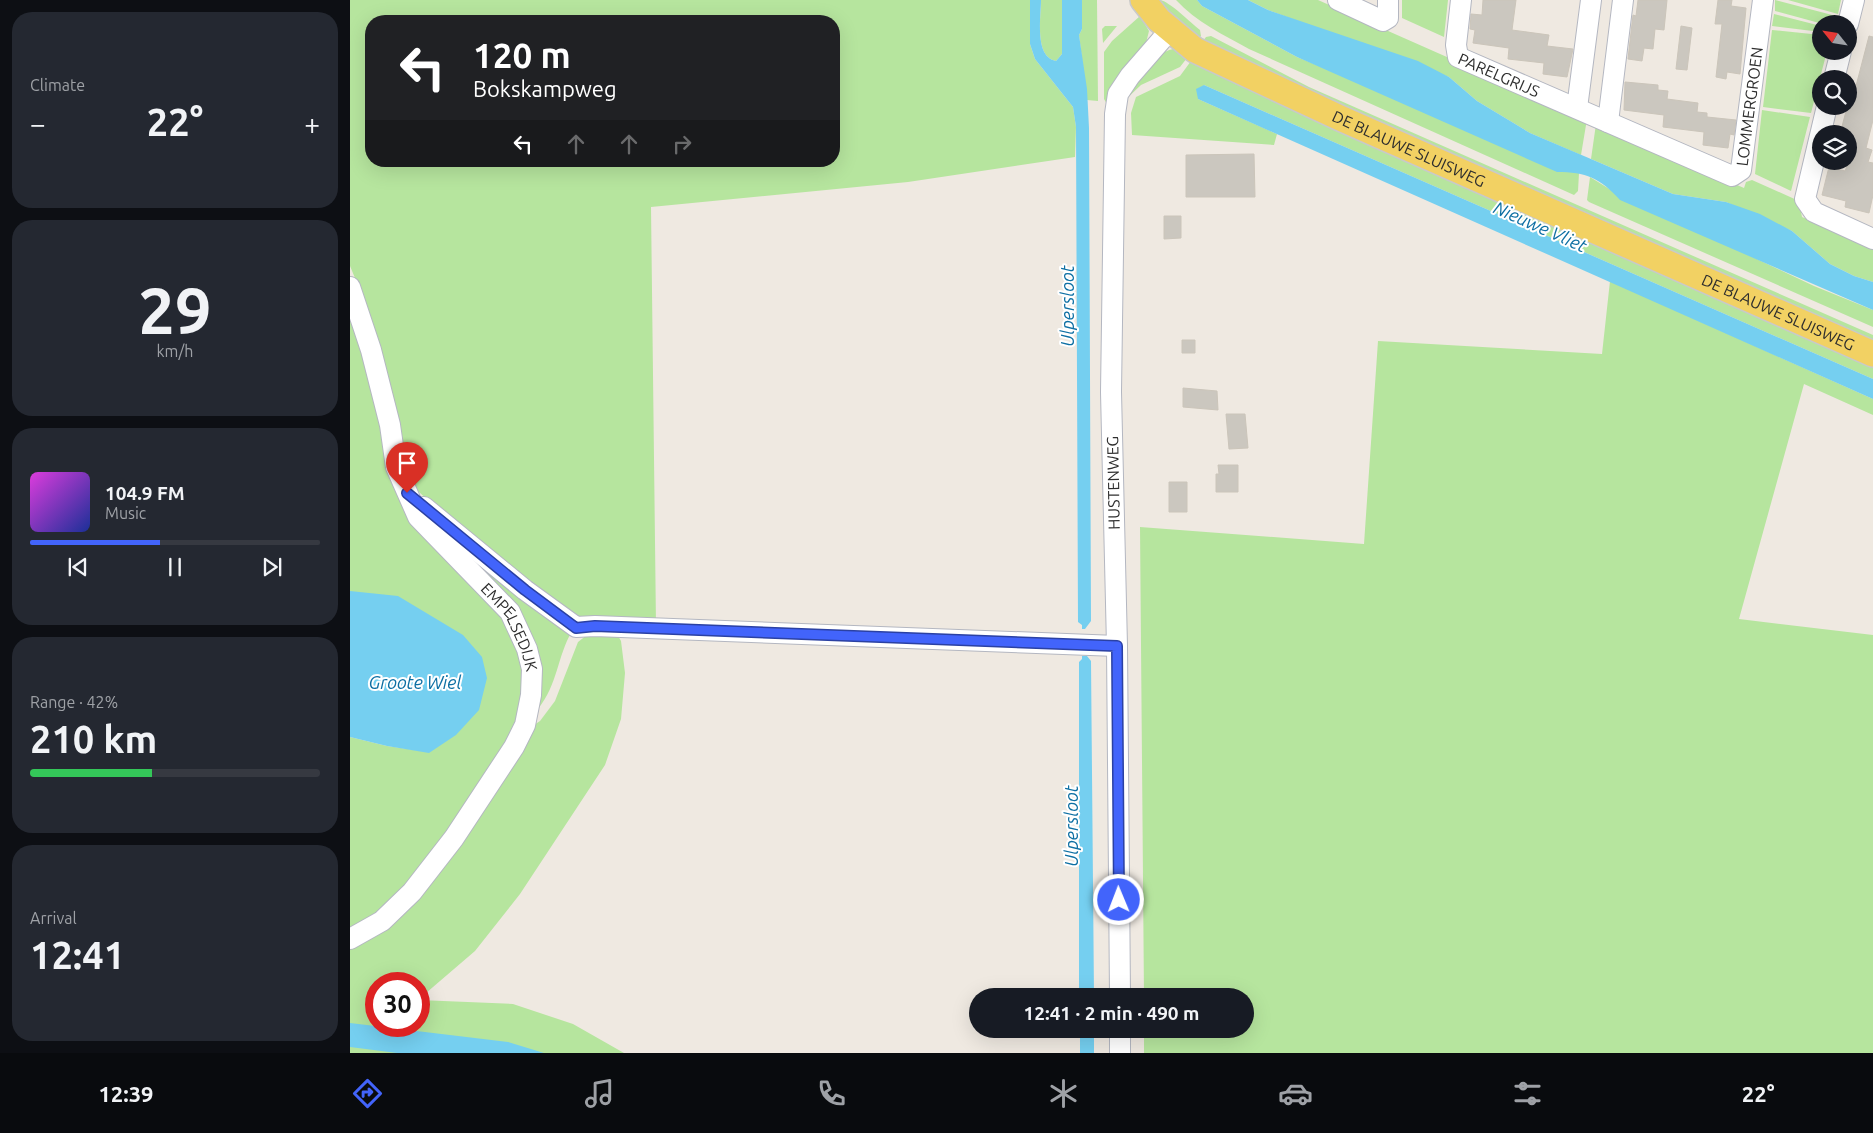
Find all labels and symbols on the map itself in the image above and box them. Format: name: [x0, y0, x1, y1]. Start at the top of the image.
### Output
north arrow: [1812, 15, 1858, 60]
street label: LOMMERGROEN: [1733, 46, 1766, 167]
street label: PARELGRIJS: [1455, 49, 1542, 100]
street label: DE BLAUWE SLUISWEG: [1329, 107, 1488, 190]
water label: Nieuwe Vliet: [1491, 197, 1591, 256]
water label: Ulpersloot: [1057, 264, 1077, 347]
street label: DE BLAUWE SLUISWEG: [1699, 270, 1858, 354]
street label: HUSTENWEG: [1103, 436, 1123, 530]
pin: [386, 442, 428, 493]
street label: EMPELSEDIJK: [478, 579, 541, 673]
water label: Groote Wiel: [369, 672, 461, 692]
water label: Ulpersloot: [1061, 784, 1081, 867]
position arrow: [1092, 873, 1144, 925]
speed limit sign: 30: [365, 972, 430, 1037]

